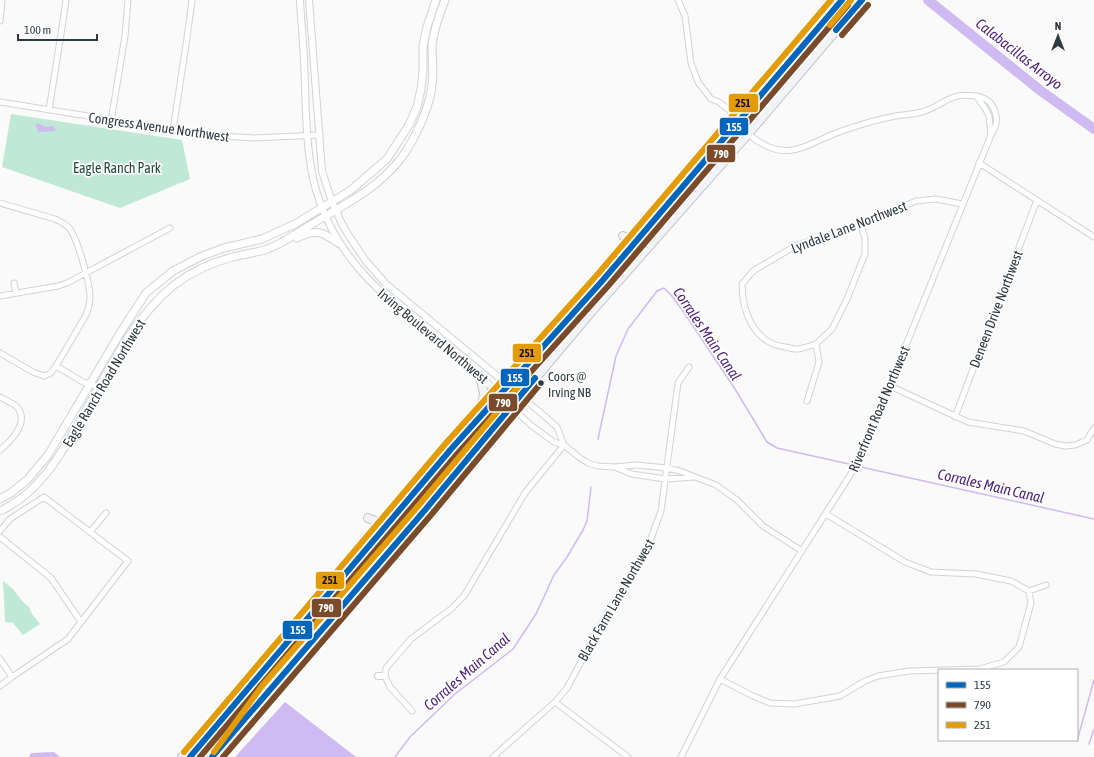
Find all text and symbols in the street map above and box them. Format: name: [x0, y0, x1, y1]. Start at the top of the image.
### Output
water label: Calabacillas Arroyo: [973, 14, 1066, 93]
scale bar: [18, 16, 97, 42]
north arrow: [1038, 16, 1078, 56]
text: N: [1055, 20, 1061, 32]
text: 100 m: [24, 23, 51, 37]
line badge: 251: [728, 93, 759, 113]
text: 251: [735, 97, 751, 109]
street label: Congress Avenue Northwest: [88, 109, 230, 145]
line badge: 155: [719, 117, 749, 136]
text: 155: [726, 121, 742, 133]
line badge: 790: [706, 144, 736, 163]
text: 790: [713, 148, 729, 160]
park label: Eagle Ranch Park: [73, 160, 161, 176]
street label: Lyndale Lane Northwest: [789, 198, 909, 256]
street label: Deneen Drive Northwest: [966, 248, 1026, 370]
water label: Corrales Main Canal: [670, 284, 745, 384]
street label: Irving Boulevard Northwest: [375, 285, 491, 387]
street label: Eagle Ranch Road Northwest: [59, 316, 149, 450]
line badge: 251: [512, 343, 542, 363]
street label: Riverfront Road Northwest: [845, 344, 913, 474]
text: 251: [519, 347, 535, 359]
line badge: 155: [500, 368, 530, 387]
place label: Coors @ Irving NB: [548, 369, 592, 400]
text: 155: [507, 372, 523, 384]
marker: Coors @ Irving NB: [536, 378, 546, 388]
line badge: 790: [488, 393, 518, 412]
text: 790: [495, 397, 511, 409]
water label: Corrales Main Canal: [936, 465, 1046, 506]
street label: Black Farm Lane Northwest: [574, 536, 658, 664]
line badge: 251: [315, 571, 345, 590]
text: 251: [322, 574, 338, 586]
line badge: 790: [311, 598, 342, 618]
text: 790: [318, 602, 334, 614]
line badge: 155: [282, 620, 313, 640]
text: 155: [290, 624, 306, 636]
water label: Corrales Main Canal: [420, 629, 513, 714]
legend: [938, 669, 1078, 741]
text: 155: [974, 678, 991, 692]
text: 790: [974, 698, 991, 712]
text: 251: [974, 718, 991, 732]

